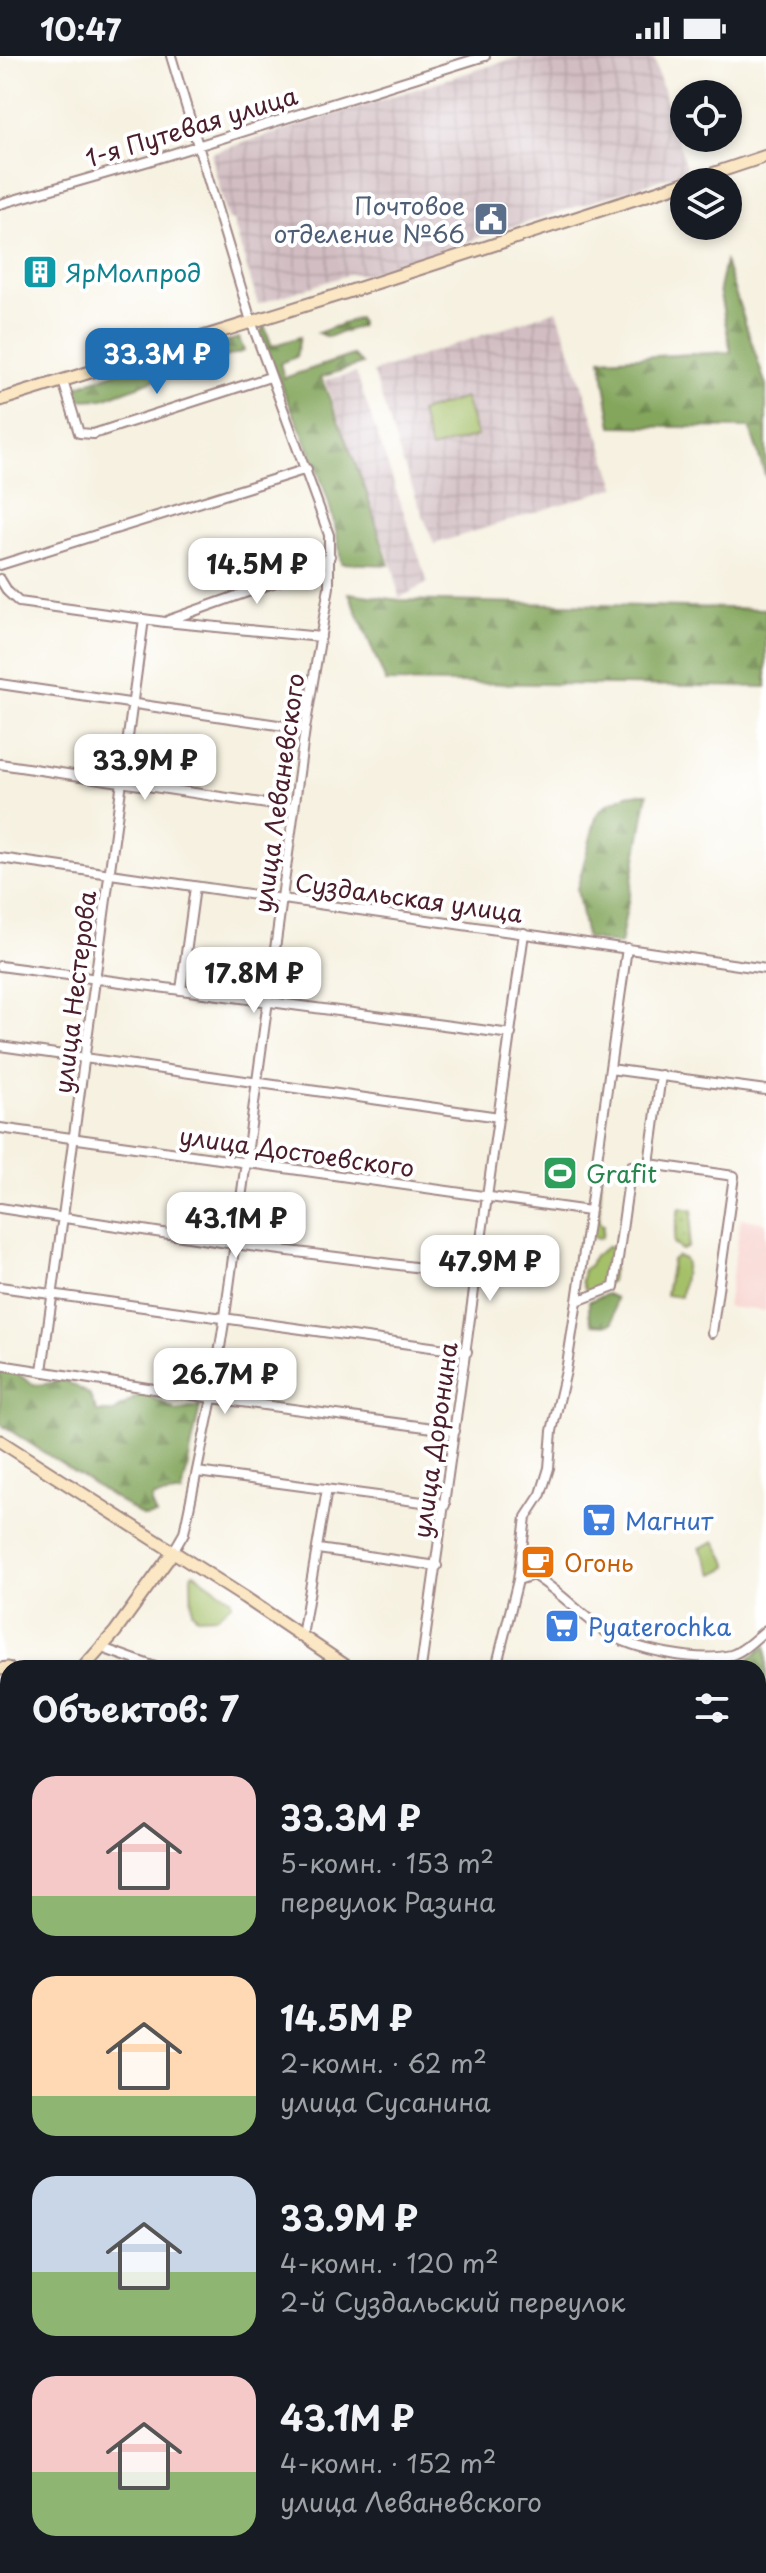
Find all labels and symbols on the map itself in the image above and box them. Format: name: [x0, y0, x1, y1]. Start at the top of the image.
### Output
street label: 1-я Путевая улица: [80, 77, 302, 175]
place label: Почтовое отделение №66: [274, 187, 465, 251]
public building icon: Почтовое отделение №66: [472, 200, 510, 238]
building icon: ЯрМолпрод: [21, 253, 59, 291]
place label: ЯрМолпрод: [66, 254, 201, 290]
pin: 33.3M ₽: [83, 328, 231, 396]
pin: 14.5M ₽: [183, 538, 331, 606]
street label: улица Леваневского: [243, 671, 313, 915]
pin: 33.9M ₽: [71, 734, 219, 802]
street label: Суздальская улица: [293, 863, 525, 931]
street label: улица Нестерова: [44, 888, 104, 1096]
pin: 17.8M ₽: [180, 947, 328, 1015]
street label: улица Достоевского: [177, 1117, 417, 1185]
sports icon: Grafit: [541, 1154, 579, 1192]
place label: Grafit: [586, 1155, 657, 1191]
pin: 43.1M ₽: [162, 1192, 310, 1260]
pin: 47.9M ₽: [416, 1235, 564, 1303]
street label: улица Доронина: [402, 1340, 466, 1540]
pin: 26.7M ₽: [151, 1348, 299, 1416]
supermarket icon: Магнит: [580, 1501, 618, 1539]
place label: Магнит: [625, 1502, 714, 1538]
cafe icon: Огонь: [519, 1543, 557, 1581]
place label: Огонь: [564, 1544, 633, 1580]
supermarket icon: Pyaterochka: [543, 1607, 581, 1645]
place label: Pyaterochka: [588, 1608, 731, 1644]

